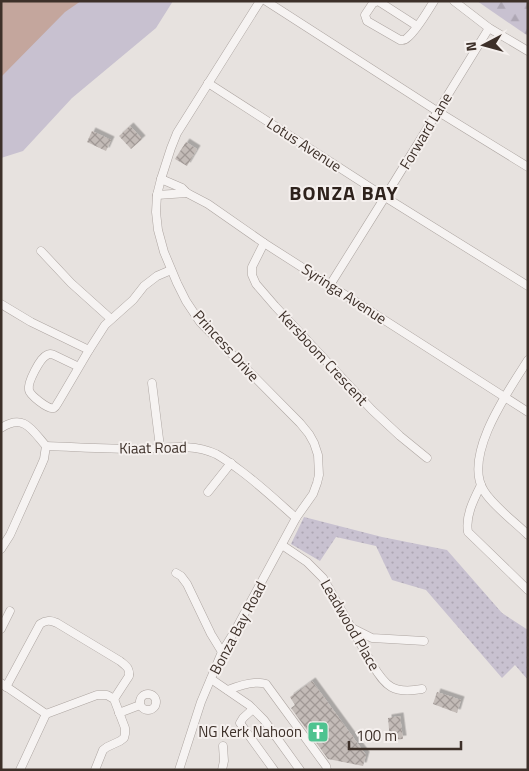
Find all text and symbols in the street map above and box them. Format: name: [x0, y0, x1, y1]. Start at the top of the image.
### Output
north arrow: [459, 20, 509, 70]
text: N: [460, 40, 482, 52]
street label: Forward Lane: [394, 88, 458, 174]
street label: Lotus Avenue: [262, 112, 346, 177]
district label: BONZA BAY: [289, 177, 399, 208]
street label: Syringa Avenue: [297, 257, 391, 330]
street label: Princess Drive: [188, 305, 265, 387]
street label: Kersboom Crescent: [273, 305, 374, 411]
street label: Kiaat Road: [119, 435, 187, 460]
street label: Leadwood Place: [315, 575, 386, 675]
street label: Bonza Bay Road: [203, 577, 272, 678]
scale bar: [349, 718, 462, 750]
place label: NG Kerk Nahoon: [198, 720, 302, 743]
church icon: NG Kerk Nahoon: [306, 720, 330, 744]
text: 100 m: [356, 724, 397, 747]

